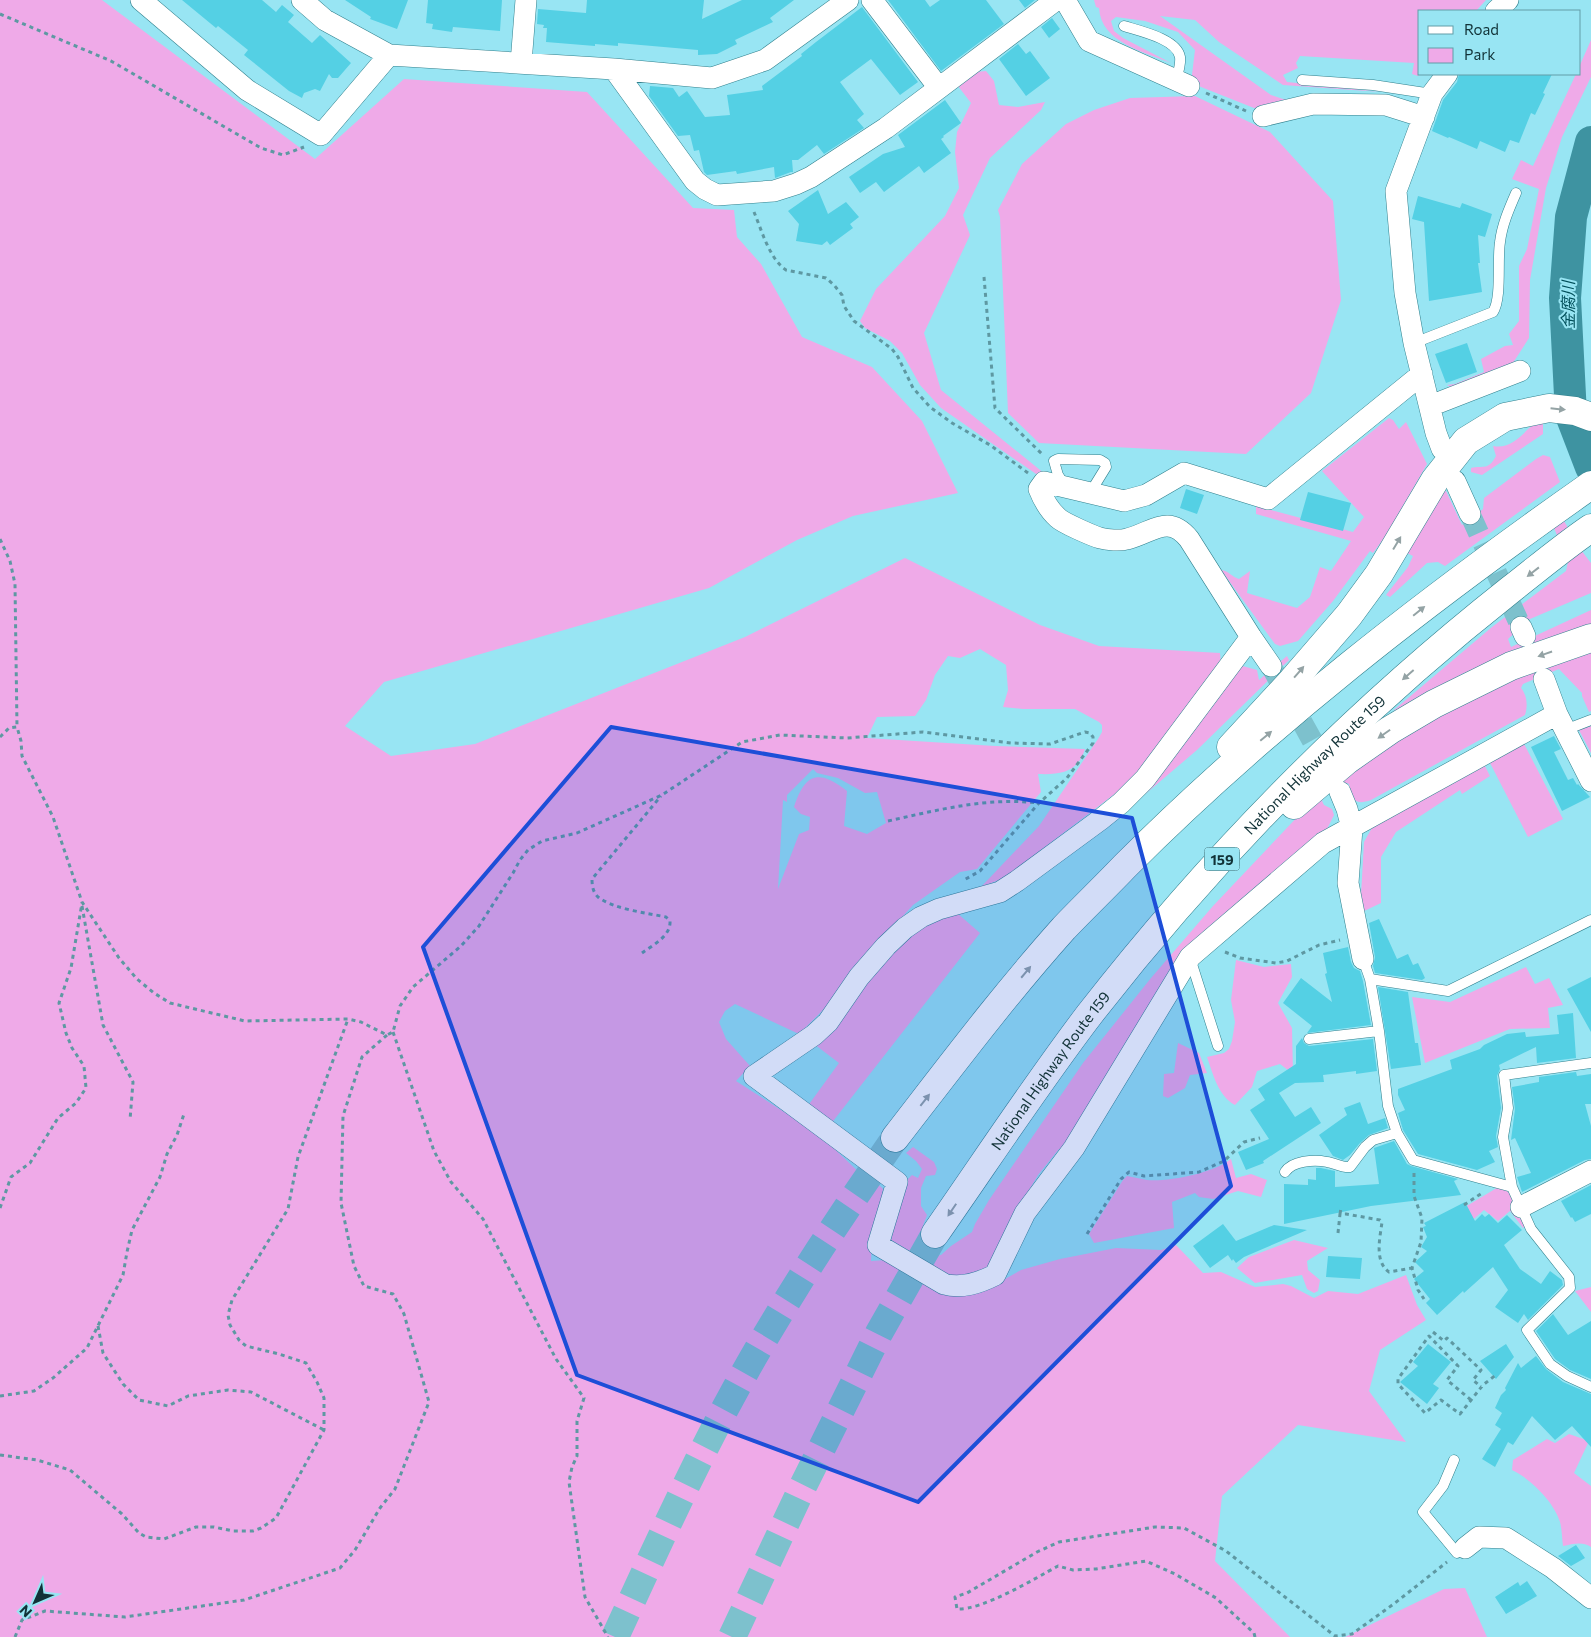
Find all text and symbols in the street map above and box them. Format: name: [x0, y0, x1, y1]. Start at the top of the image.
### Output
legend: [1418, 10, 1581, 75]
text: Road: [1464, 20, 1499, 38]
text: Park: [1464, 45, 1495, 63]
water label: 金腐川: [1558, 279, 1577, 329]
one-way arrow: [1550, 405, 1566, 413]
one-way arrow: [1393, 536, 1402, 549]
one-way arrow: [1527, 566, 1540, 577]
one-way arrow: [1412, 605, 1425, 616]
one-way arrow: [1537, 650, 1552, 658]
one-way arrow: [1294, 665, 1305, 678]
one-way arrow: [1401, 669, 1414, 680]
street label: National Highway Route 159: [1240, 691, 1389, 838]
one-way arrow: [1377, 729, 1391, 739]
one-way arrow: [1260, 730, 1272, 742]
road number: 159: [1204, 848, 1240, 871]
one-way arrow: [1020, 967, 1032, 979]
street label: National Highway Route 159: [987, 988, 1113, 1153]
one-way arrow: [919, 1093, 930, 1106]
one-way arrow: [947, 1203, 957, 1217]
north arrow: [10, 1577, 60, 1627]
text: N: [16, 1602, 35, 1621]

